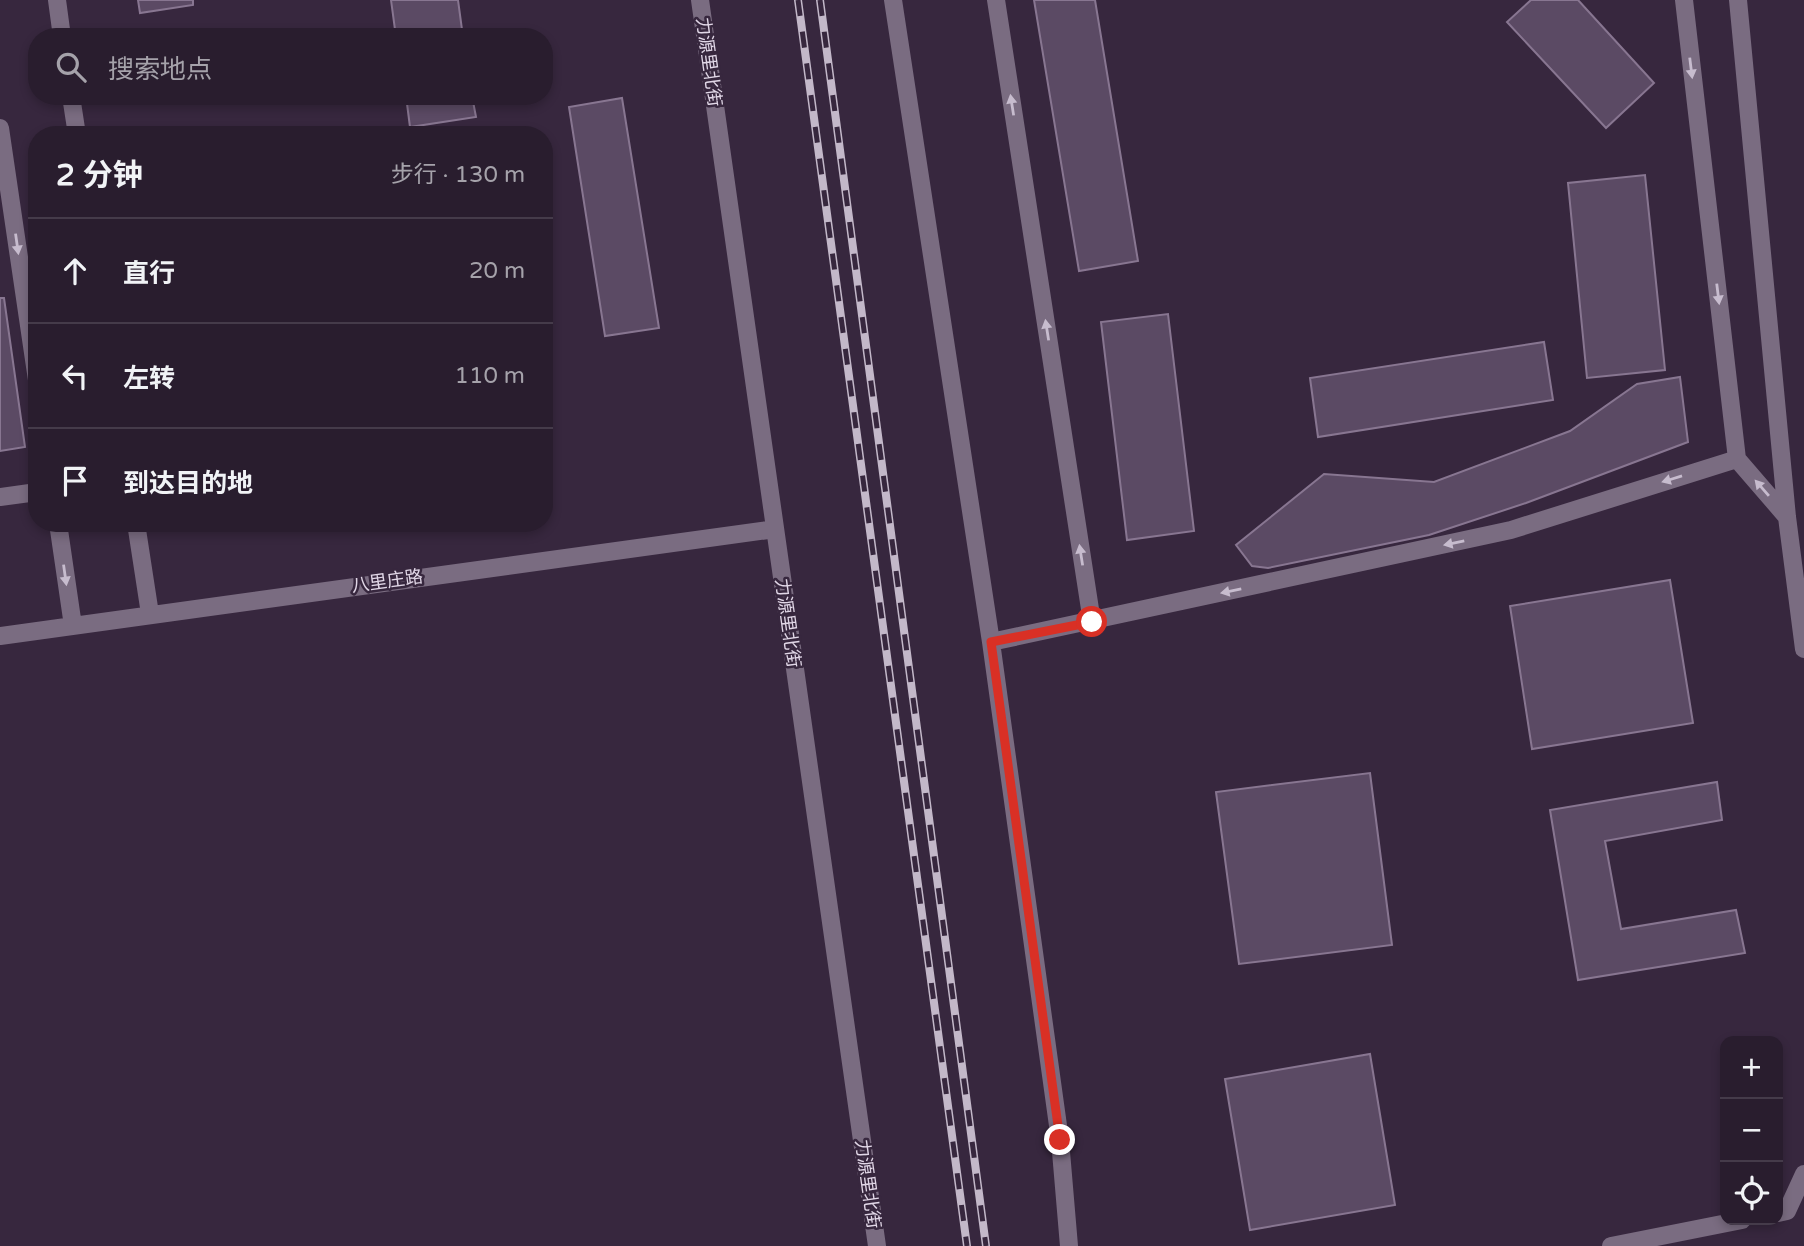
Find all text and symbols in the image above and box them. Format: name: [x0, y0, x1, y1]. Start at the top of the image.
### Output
street label: 力源里北街: [692, 16, 726, 108]
search box: [28, 28, 553, 105]
icon: search: [52, 48, 90, 86]
text: 搜索地点: [108, 54, 212, 85]
one-way arrow: [1686, 57, 1697, 79]
one-way arrow: [1006, 94, 1017, 116]
text: 2 分钟: [56, 157, 143, 194]
text: 步行 · 130 m: [391, 161, 525, 189]
one-way arrow: [12, 233, 23, 255]
icon: ahead: [56, 252, 94, 290]
text: 20 m: [469, 257, 525, 285]
text: 直行: [123, 258, 175, 289]
one-way arrow: [1712, 283, 1723, 305]
one-way arrow: [1041, 319, 1052, 341]
icon: left: [56, 357, 94, 395]
text: 110 m: [455, 362, 525, 390]
text: 左转: [123, 363, 175, 394]
icon: arrive: [56, 462, 94, 500]
text: 到达目的地: [123, 468, 253, 499]
one-way arrow: [1661, 475, 1682, 485]
one-way arrow: [1754, 479, 1770, 497]
one-way arrow: [1443, 537, 1465, 548]
one-way arrow: [1076, 543, 1087, 565]
one-way arrow: [60, 564, 71, 586]
street label: 八里庄路: [350, 565, 424, 597]
street label: 力源里北街: [771, 577, 805, 669]
one-way arrow: [1220, 586, 1242, 597]
route start: [1076, 606, 1107, 637]
map controls: [1720, 1036, 1783, 1225]
button: +: [1720, 1036, 1783, 1099]
button: −: [1720, 1099, 1783, 1162]
route end: [1044, 1124, 1075, 1155]
street label: 力源里北街: [851, 1138, 885, 1230]
button: locate: [1720, 1162, 1783, 1225]

